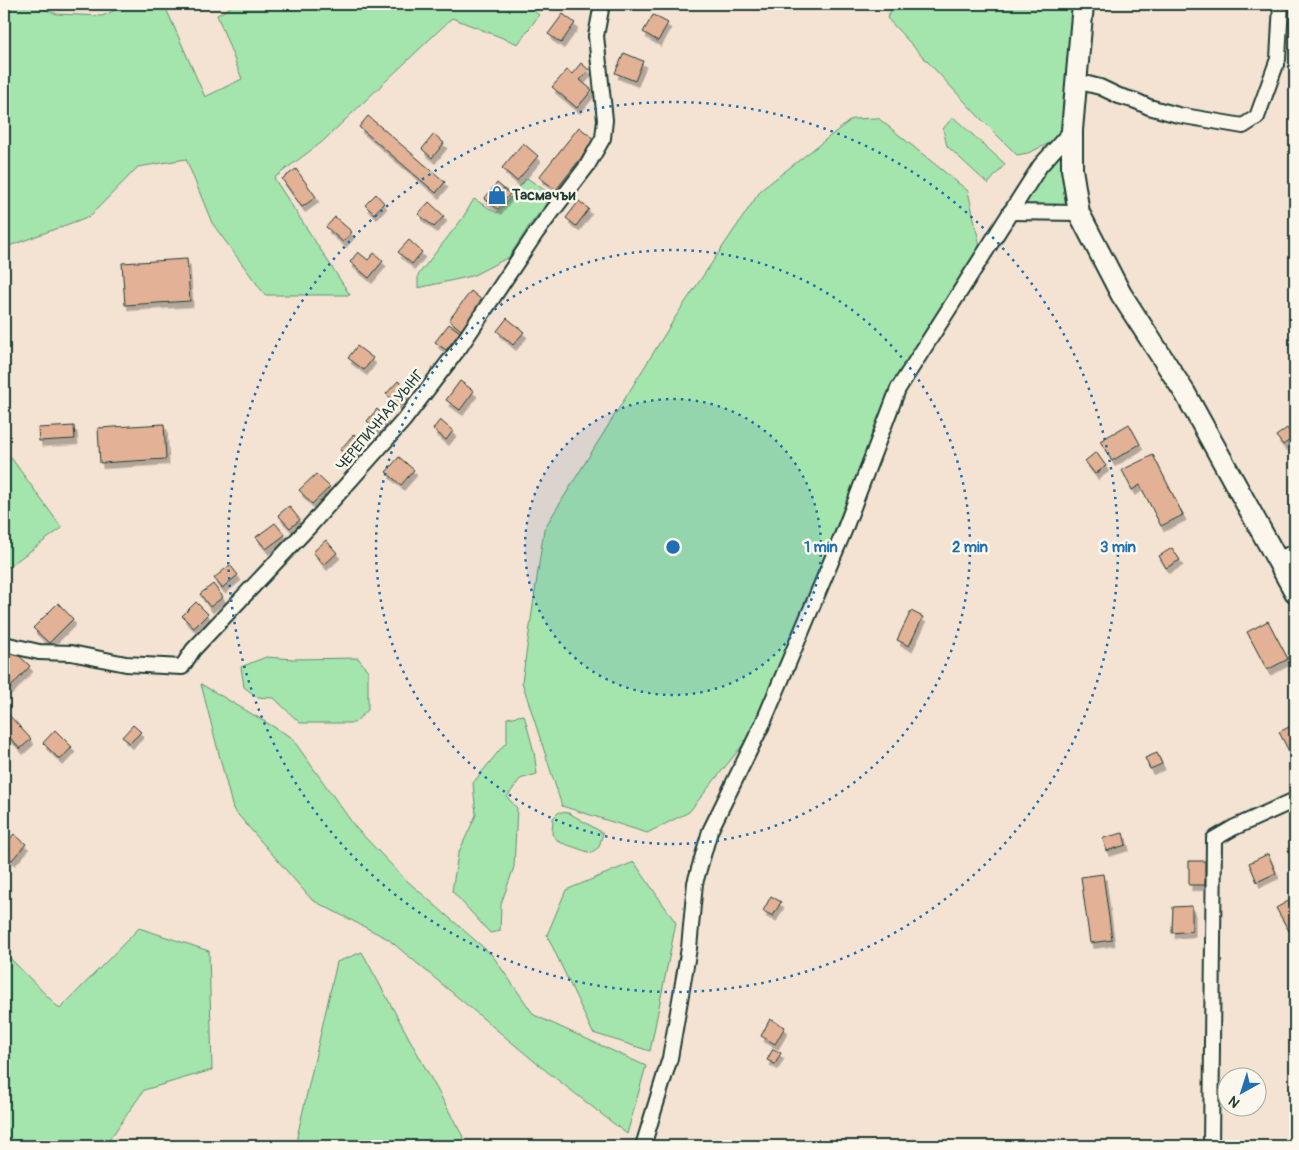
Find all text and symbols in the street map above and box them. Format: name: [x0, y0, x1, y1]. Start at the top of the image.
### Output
shop icon: Тасмачъи: [486, 184, 508, 206]
place label: Тасмачъи: [511, 186, 576, 205]
street label: ЧЕРЕПИЧНАЯ УЫНГ: [332, 366, 428, 475]
centre of rings: [664, 538, 682, 556]
text: 1 min: [804, 538, 838, 557]
text: 2 min: [952, 538, 988, 557]
text: 3 min: [1100, 538, 1136, 557]
north arrow: [1216, 1068, 1266, 1118]
text: N: [1225, 1092, 1243, 1111]

